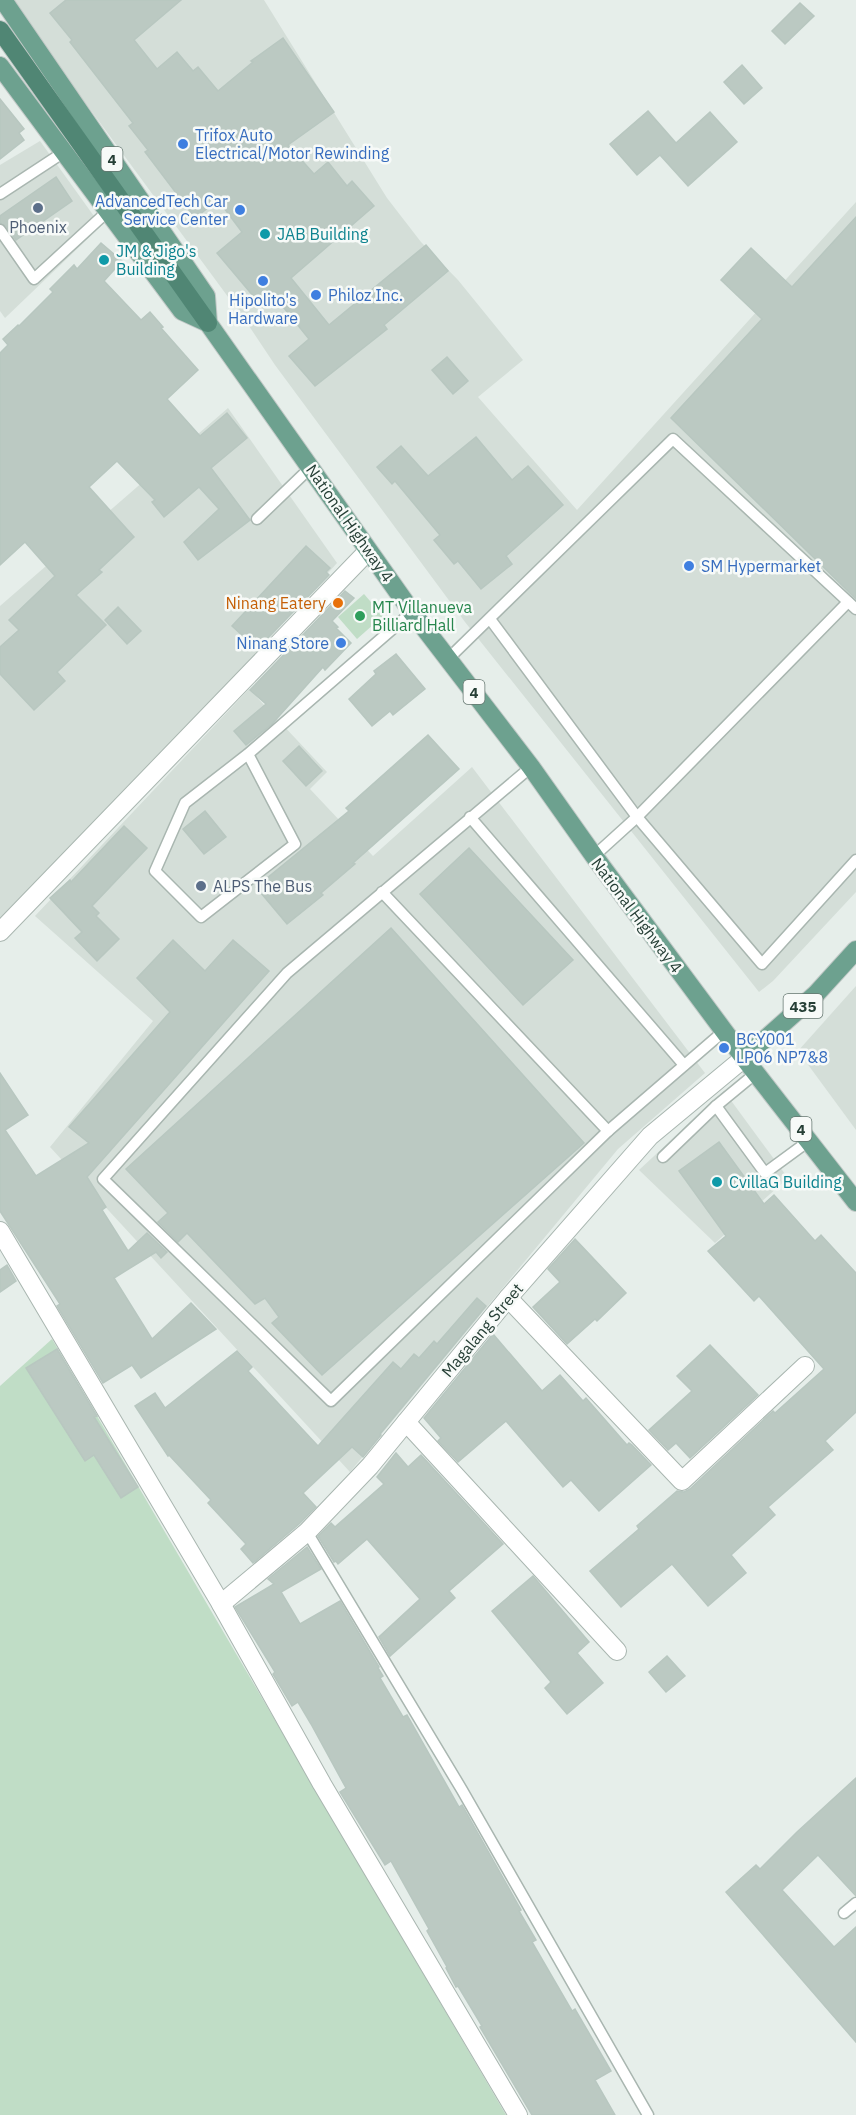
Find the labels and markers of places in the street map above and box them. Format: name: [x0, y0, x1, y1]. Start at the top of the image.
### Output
place label: Trifox Auto Electrical/Motor Rewinding: [195, 125, 390, 163]
marker: Trifox Auto Electrical/Motor Rewinding: [176, 137, 190, 151]
place label: AdvancedTech Car Service Center: [95, 191, 228, 229]
marker: Phoenix: [31, 201, 45, 215]
marker: AdvancedTech Car Service Center: [233, 203, 247, 217]
place label: Phoenix: [9, 217, 67, 237]
place label: JAB Building: [277, 224, 369, 244]
marker: JAB Building: [258, 227, 272, 241]
place label: JM & Jigo's Building: [116, 241, 197, 279]
marker: JM & Jigo's Building: [97, 253, 111, 267]
marker: Hipolito's Hardware: [256, 274, 270, 288]
place label: Philoz Inc.: [328, 285, 403, 305]
marker: Philoz Inc.: [309, 288, 323, 302]
place label: Hipolito's Hardware: [228, 290, 298, 328]
place label: SM Hypermarket: [701, 556, 821, 576]
marker: SM Hypermarket: [682, 559, 696, 573]
place label: Ninang Eatery: [226, 593, 326, 613]
marker: Ninang Eatery: [331, 596, 345, 610]
place label: MT Villanueva Billiard Hall: [372, 597, 472, 635]
marker: MT Villanueva Billiard Hall: [353, 609, 367, 623]
place label: Ninang Store: [236, 633, 329, 653]
marker: Ninang Store: [334, 636, 348, 650]
place label: ALPS The Bus: [213, 876, 312, 896]
marker: ALPS The Bus: [194, 879, 208, 893]
place label: BCY001 LP06 NP7&8: [736, 1029, 828, 1067]
marker: BCY001 LP06 NP7&8: [717, 1041, 731, 1055]
place label: CvillaG Building: [729, 1172, 842, 1192]
marker: CvillaG Building: [710, 1175, 724, 1189]

